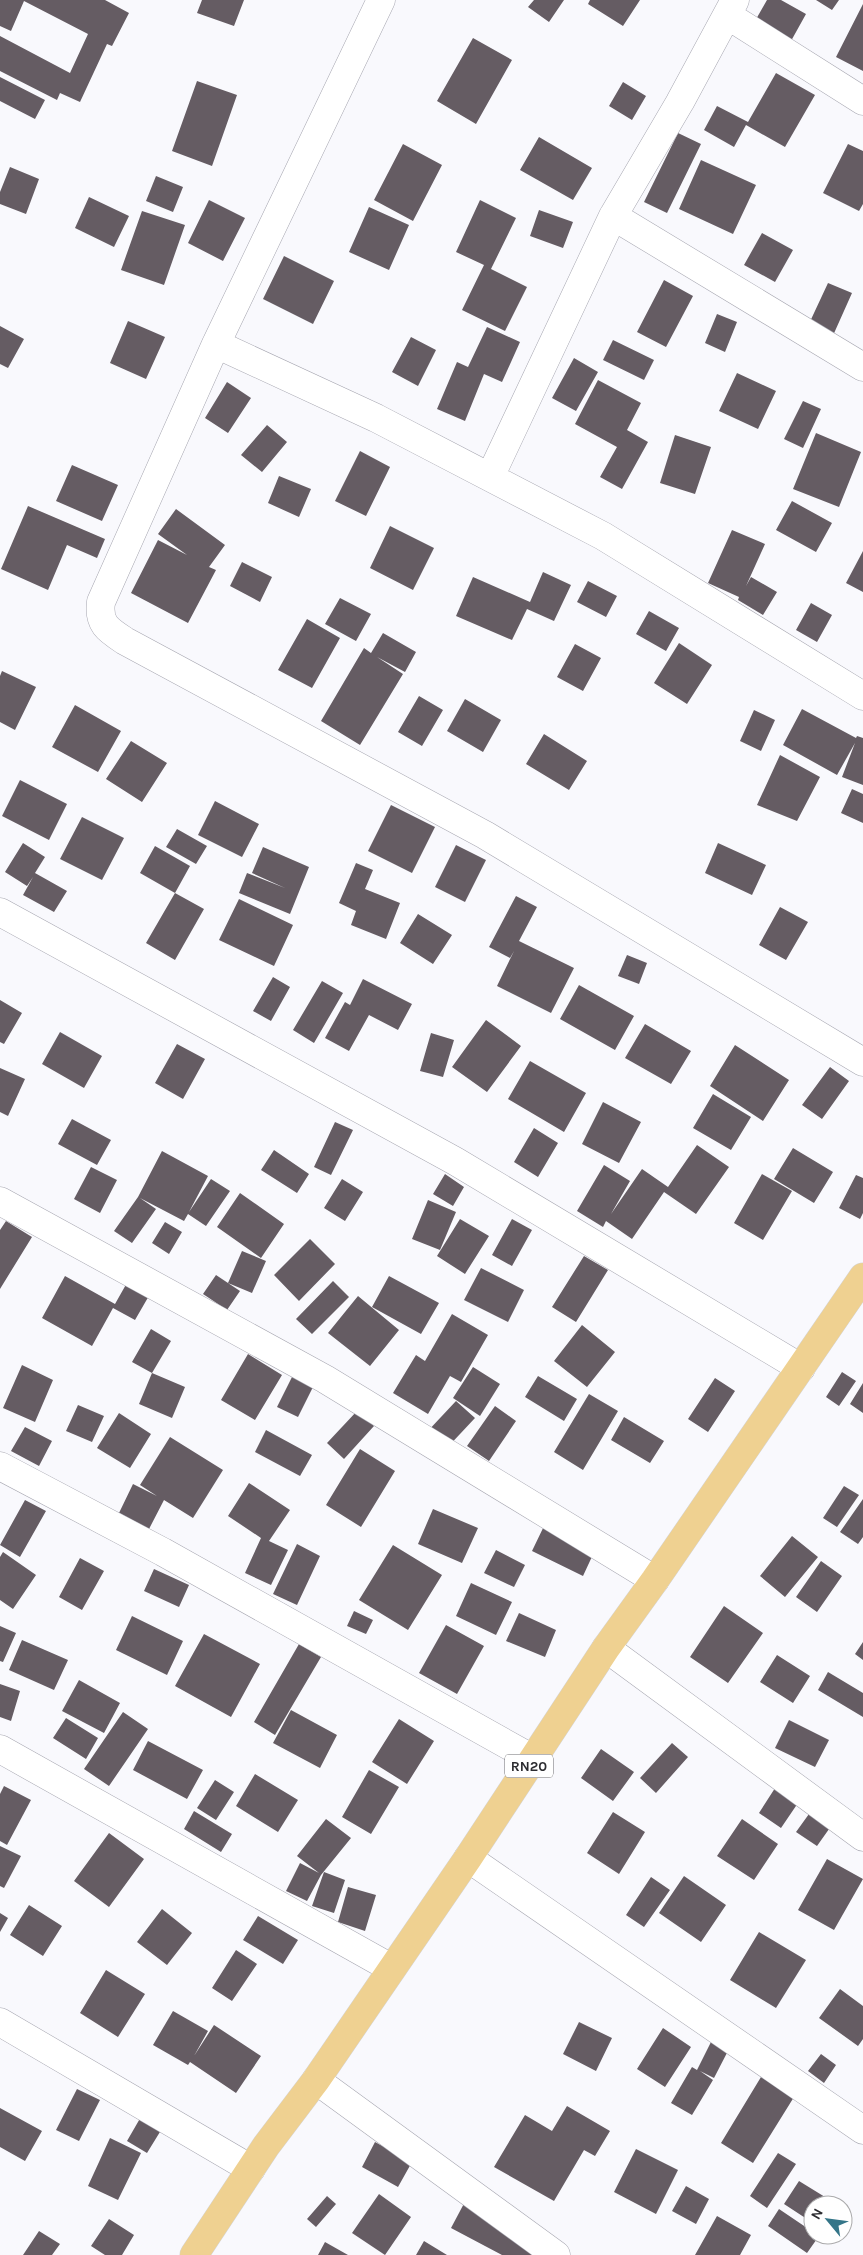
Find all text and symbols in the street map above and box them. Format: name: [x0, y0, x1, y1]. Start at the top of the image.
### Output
road number: RN20: [505, 1754, 553, 1778]
north arrow: [803, 2195, 853, 2245]
text: N: [807, 2205, 827, 2222]

